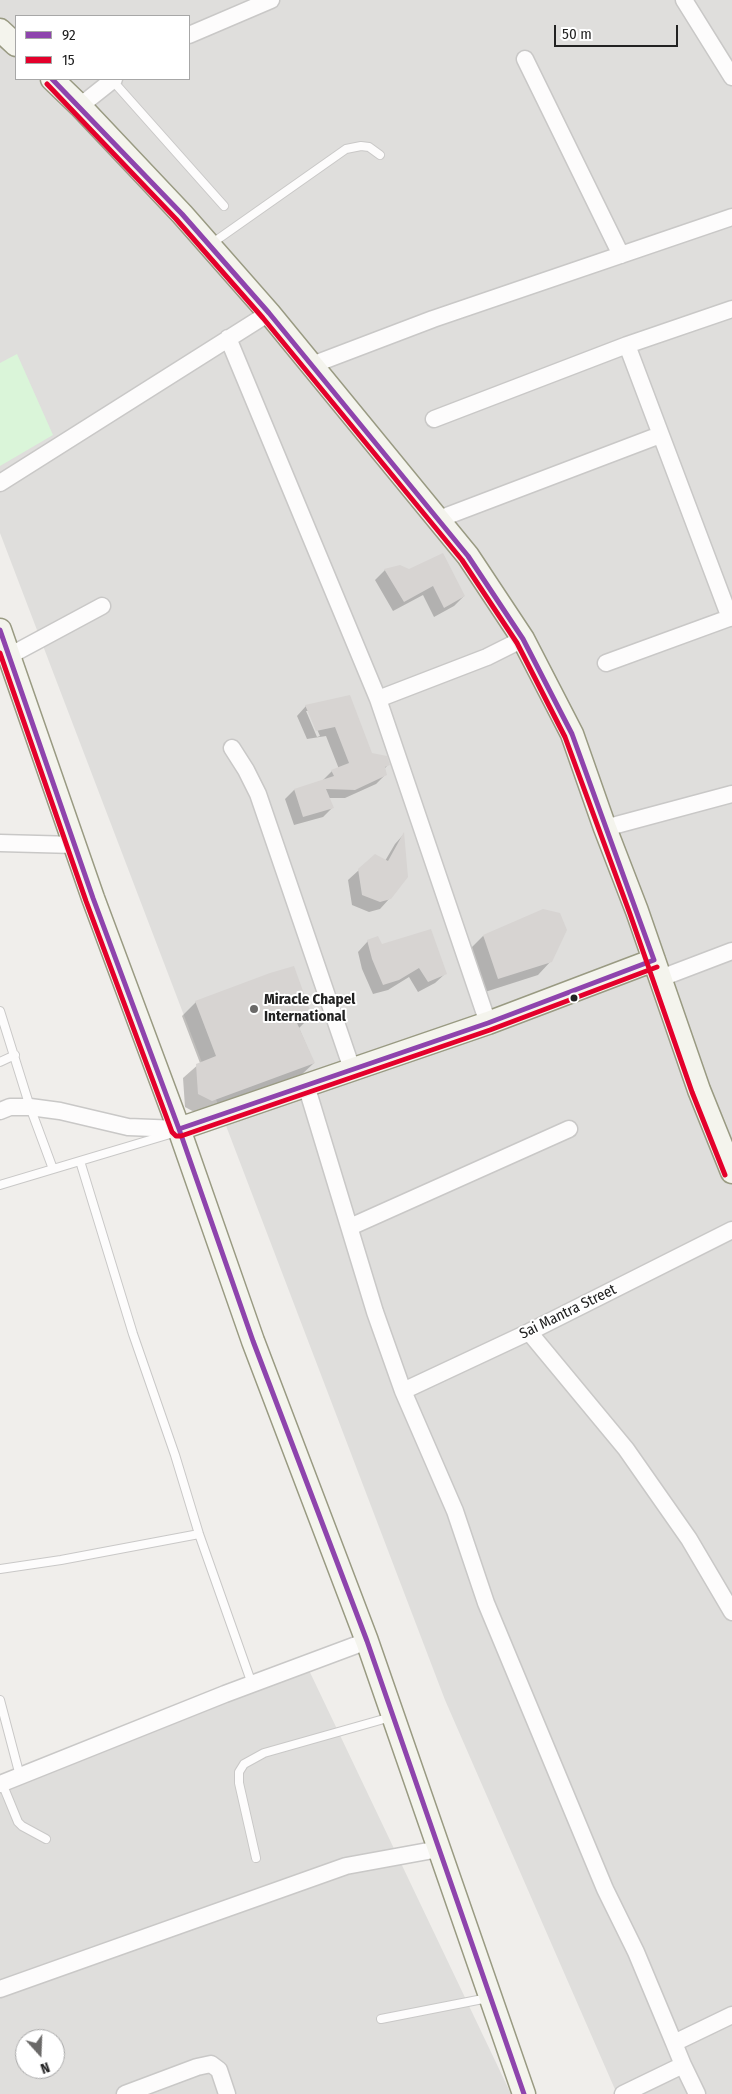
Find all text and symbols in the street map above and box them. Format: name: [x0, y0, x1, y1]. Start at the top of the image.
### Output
legend: [15, 15, 190, 80]
scale bar: [557, 15, 681, 47]
text: 50 m: [562, 25, 592, 43]
text: 92: [62, 26, 76, 44]
text: 15: [62, 51, 75, 69]
place label: Miracle Chapel International: [264, 991, 355, 1026]
unlabelled marker: [569, 993, 579, 1003]
marker: Miracle Chapel International: [248, 1003, 260, 1015]
street label: Sai Mantra Street: [517, 1281, 619, 1343]
north arrow: [15, 2029, 65, 2079]
text: N: [38, 2058, 52, 2077]

